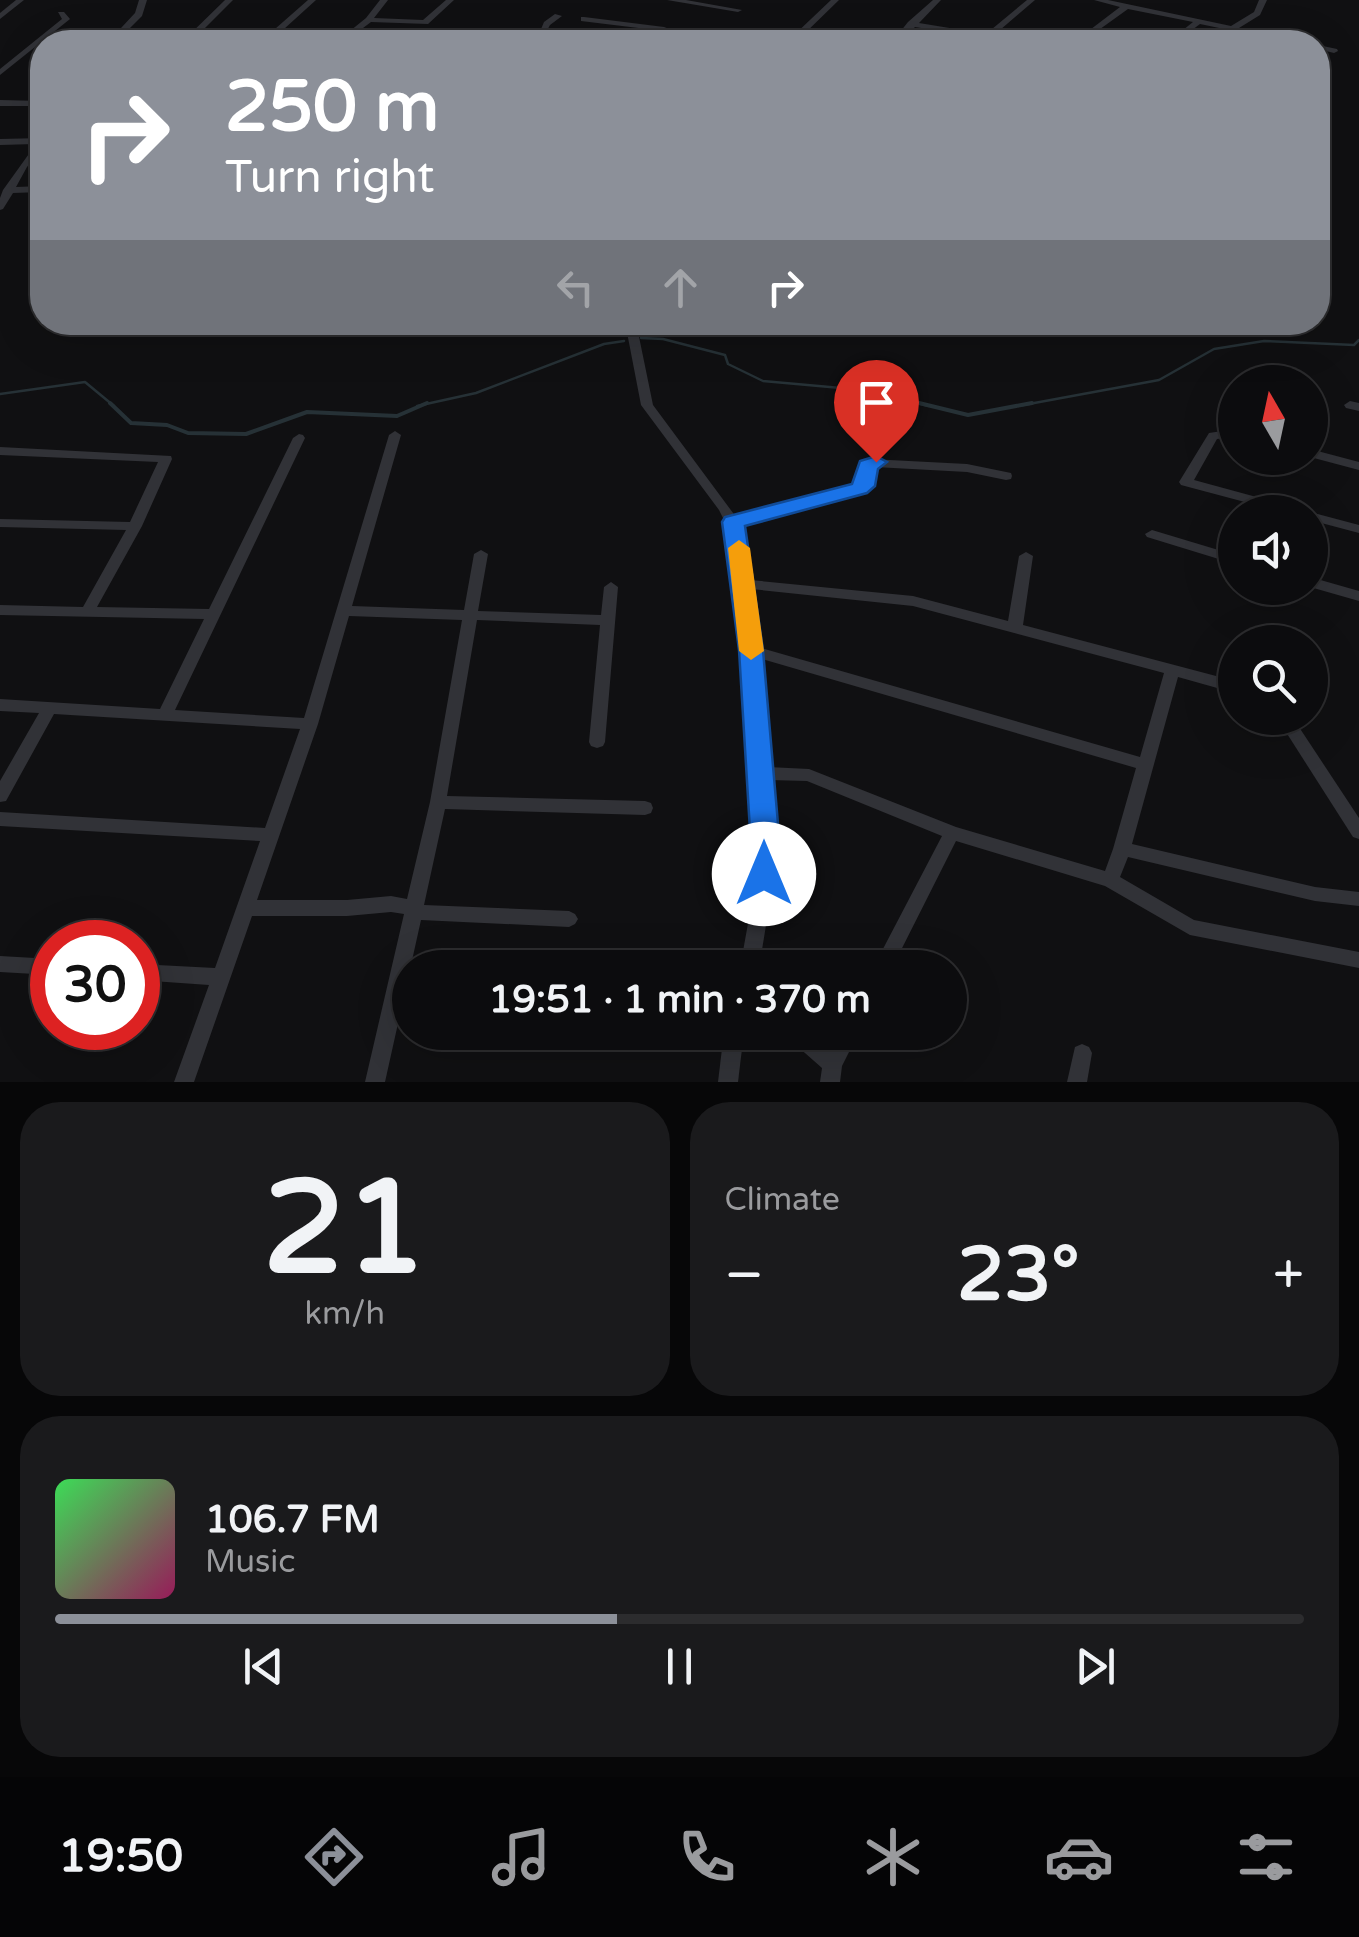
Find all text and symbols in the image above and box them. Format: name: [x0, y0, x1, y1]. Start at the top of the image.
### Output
text: 250 m: [225, 66, 439, 150]
icon: right: [60, 70, 190, 200]
text: Turn right: [225, 151, 434, 205]
icon: left: [548, 260, 603, 315]
icon: ahead: [653, 260, 708, 315]
icon: right: [758, 260, 813, 315]
pin: [834, 360, 919, 463]
north arrow: [1218, 365, 1328, 475]
map controls: [1218, 365, 1328, 735]
icon: arrive: [849, 375, 904, 430]
button: sound: [1218, 495, 1328, 605]
button: search: [1218, 625, 1328, 735]
position arrow: [712, 822, 816, 926]
speed limit sign: 30: [30, 920, 160, 1050]
text: 19:51 · 1 min · 370 m: [488, 977, 871, 1023]
text: 21: [263, 1152, 426, 1308]
text: Climate: [725, 1181, 840, 1219]
text: 23°: [957, 1230, 1080, 1320]
text: −: [725, 1243, 764, 1309]
text: +: [1273, 1243, 1304, 1309]
text: km/h: [305, 1295, 385, 1333]
text: 106.7 FM: [205, 1497, 380, 1543]
text: Music: [205, 1543, 295, 1581]
icon: previous: [236, 1639, 291, 1694]
icon: pause: [652, 1639, 707, 1694]
icon: next: [1068, 1639, 1123, 1694]
icon: directions: [299, 1822, 369, 1892]
icon: music: [486, 1822, 556, 1892]
icon: phone: [672, 1822, 742, 1892]
icon: climate: [858, 1822, 928, 1892]
icon: car: [1044, 1822, 1114, 1892]
icon: filters: [1231, 1822, 1301, 1892]
text: 19:50: [58, 1830, 183, 1884]

